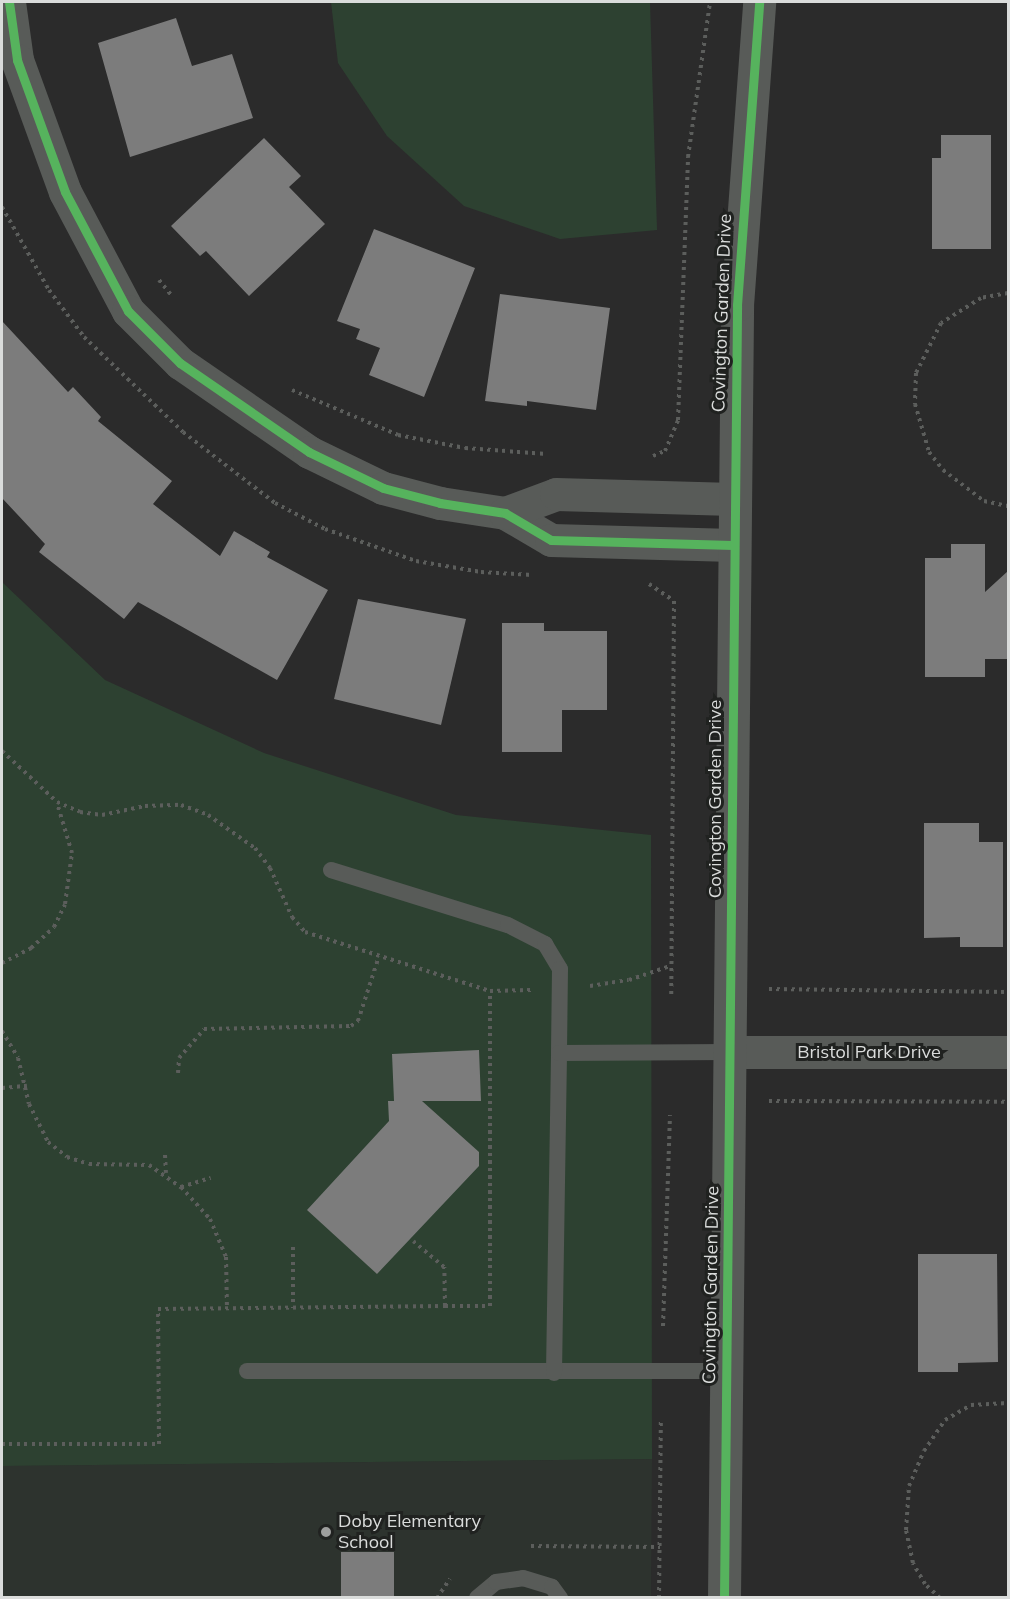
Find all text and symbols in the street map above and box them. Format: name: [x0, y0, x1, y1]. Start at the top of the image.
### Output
street label: Covington Garden Drive: [708, 213, 736, 413]
street label: Covington Garden Drive: [704, 700, 726, 898]
street label: Bristol Park Drive: [797, 1041, 941, 1063]
street label: Covington Garden Drive: [698, 1186, 724, 1384]
place label: Doby Elementary School: [338, 1511, 481, 1553]
marker: Doby Elementary School: [319, 1525, 333, 1539]

